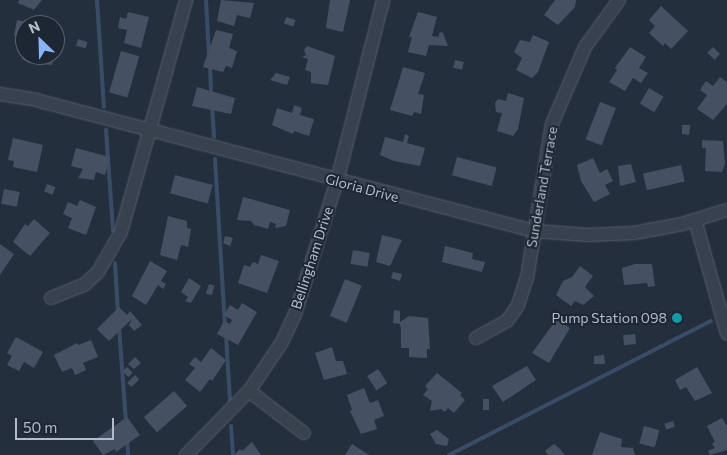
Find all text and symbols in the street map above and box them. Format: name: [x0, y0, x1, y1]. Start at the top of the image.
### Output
north arrow: [15, 15, 65, 65]
text: N: [26, 17, 42, 37]
street label: Sunderland Terrace: [523, 125, 561, 249]
street label: Gloria Drive: [324, 170, 400, 206]
street label: Bellingham Drive: [288, 205, 336, 311]
place label: Pump Station 098: [552, 310, 667, 326]
marker: Pump Station 098: [671, 312, 683, 324]
scale bar: [18, 408, 116, 440]
text: 50 m: [23, 418, 57, 436]

